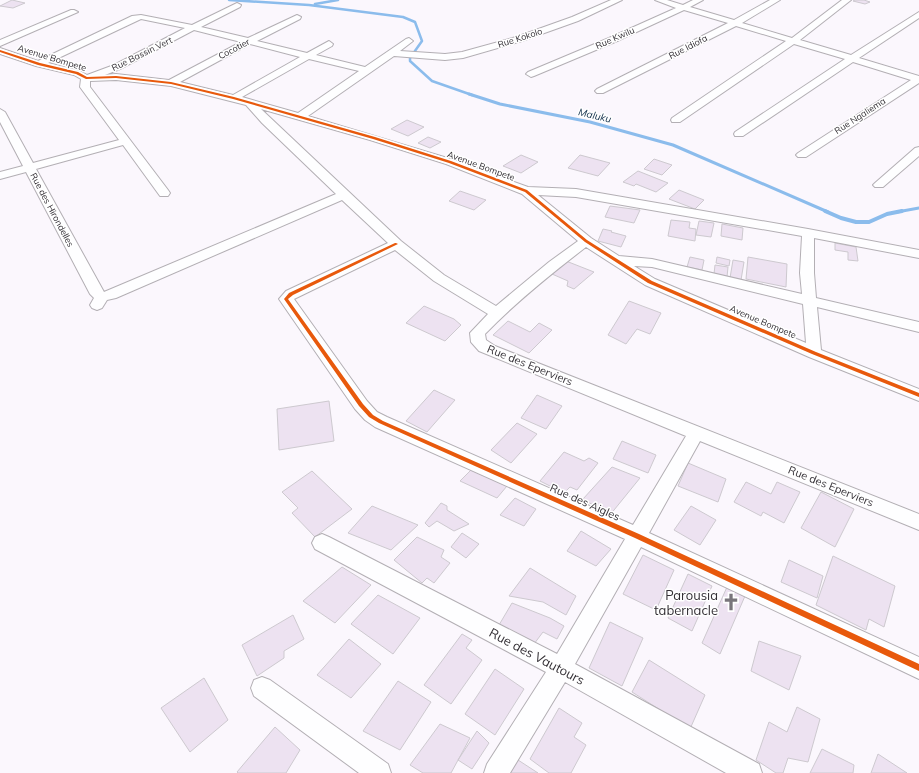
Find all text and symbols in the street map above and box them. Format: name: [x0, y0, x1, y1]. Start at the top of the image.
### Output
street label: Rue Kwilu: [594, 24, 636, 51]
street label: Rue Kokolo: [496, 25, 544, 50]
street label: Rue Idiofa: [667, 32, 709, 61]
street label: Rue Bassin Vert: [110, 34, 174, 73]
street label: Cocotier: [216, 35, 252, 61]
street label: Avenue Bompete: [17, 42, 88, 73]
street label: Rue Ngaliema: [832, 95, 887, 136]
water label: Maluku: [577, 105, 613, 126]
street label: Avenue Bompete: [446, 148, 517, 183]
street label: Rue des Hirondelles: [28, 171, 77, 249]
street label: Avenue Bompete: [728, 303, 798, 341]
street label: Rue des Eperviers: [485, 341, 575, 389]
street label: Rue des Eperviers: [786, 462, 876, 510]
street label: Rue des Aigles: [548, 480, 622, 524]
place label: Parousia tabernacle: [654, 587, 718, 618]
church icon: Parousia tabernacle: [721, 592, 741, 612]
street label: Rue des Vautours: [487, 624, 587, 688]

